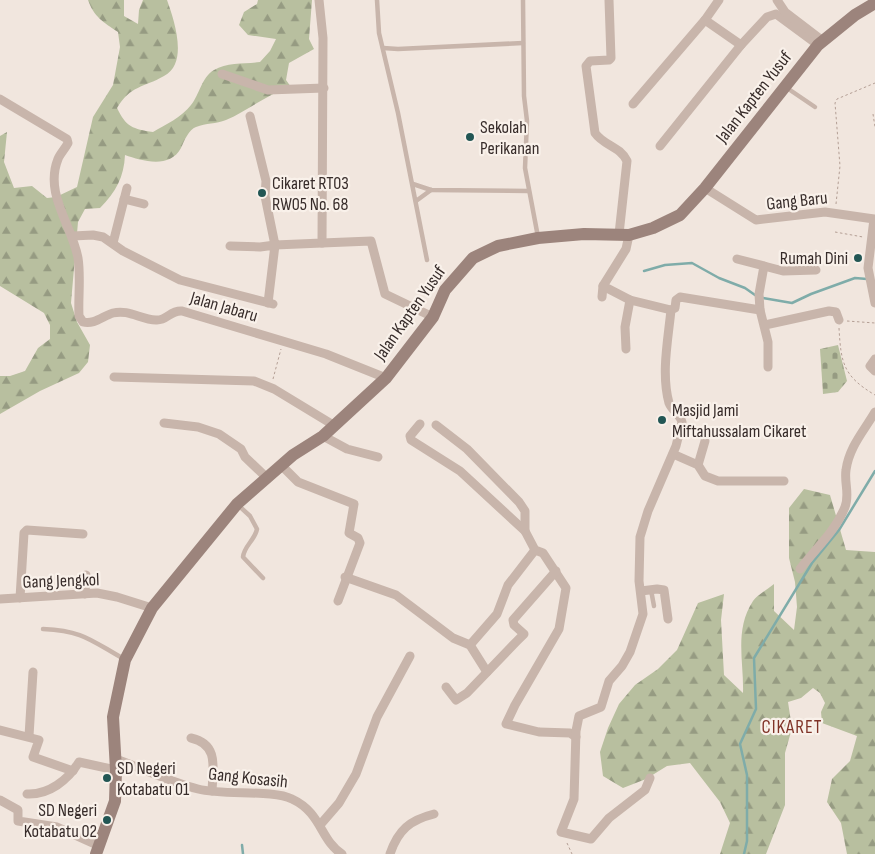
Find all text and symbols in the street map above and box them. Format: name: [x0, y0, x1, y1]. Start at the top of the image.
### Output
street label: Jalan Kapten Yusuf: [711, 46, 797, 148]
place label: Sekolah Perikanan: [480, 117, 540, 159]
marker: Sekolah Perikanan: [464, 131, 476, 143]
place label: Cikaret RT03 RW05 No. 68: [272, 173, 349, 215]
marker: Cikaret RT03 RW05 No. 68: [256, 187, 268, 199]
street label: Gang Baru: [765, 187, 829, 215]
place label: Rumah Dini: [780, 248, 848, 269]
marker: Rumah Dini: [852, 252, 864, 264]
street label: Jalan Kapten Yusuf: [369, 261, 451, 365]
street label: Jalan Jabaru: [187, 287, 260, 327]
place label: Masjid Jami Miftahussalam Cikaret: [672, 400, 807, 442]
marker: Masjid Jami Miftahussalam Cikaret: [656, 414, 668, 426]
street label: Gang Jengkol: [22, 569, 100, 593]
district label: CIKARET: [761, 716, 823, 739]
place label: SD Negeri Kotabatu 01: [117, 758, 190, 800]
street label: Gang Kosasih: [207, 763, 289, 793]
marker: SD Negeri Kotabatu 01: [101, 772, 113, 784]
place label: SD Negeri Kotabatu 02: [24, 800, 97, 842]
marker: SD Negeri Kotabatu 02: [101, 814, 113, 826]

